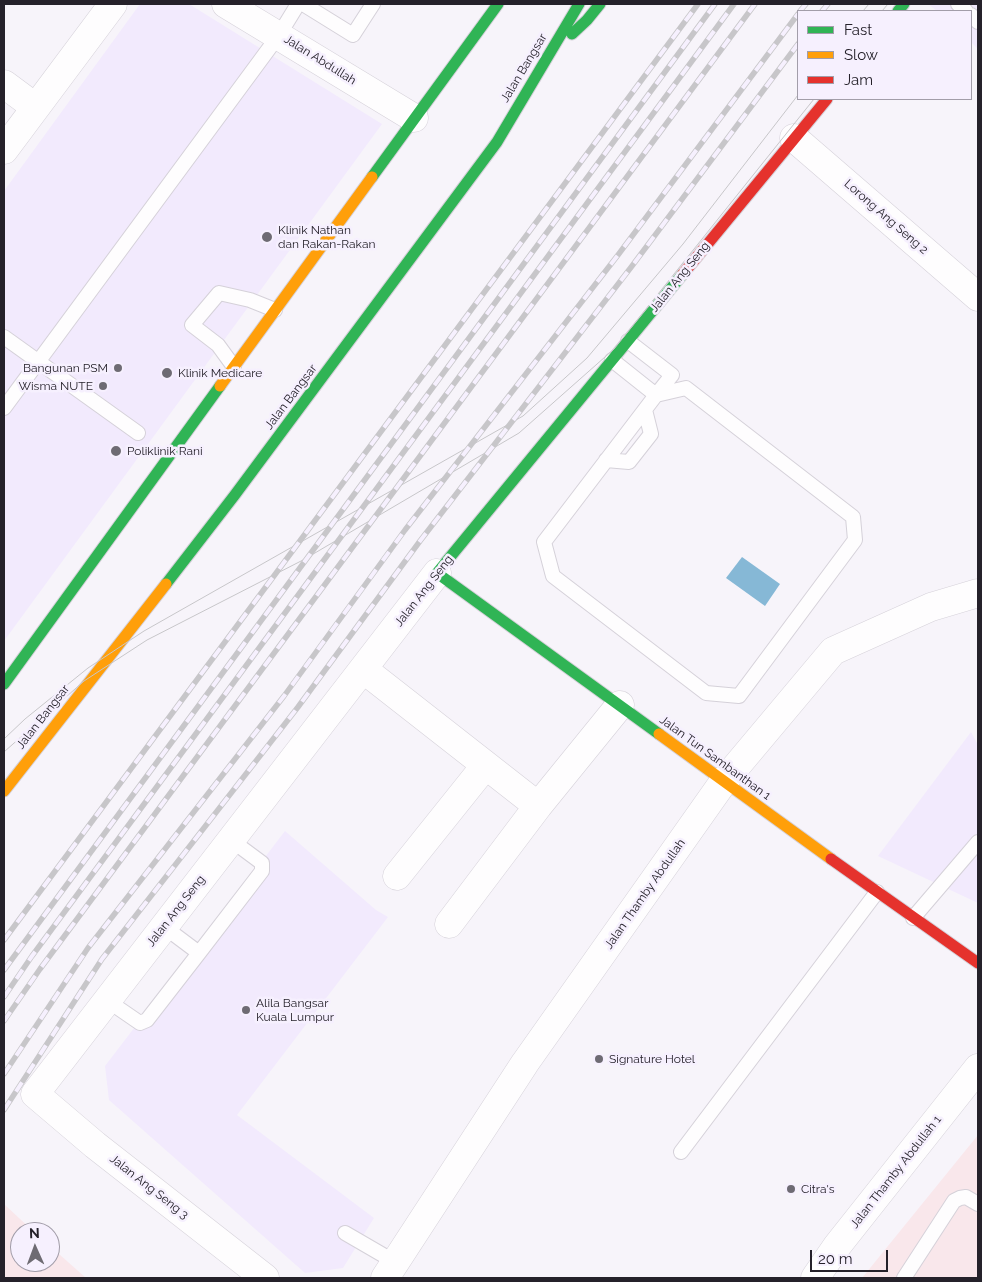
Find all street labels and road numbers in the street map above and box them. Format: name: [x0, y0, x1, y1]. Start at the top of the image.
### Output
street label: Jalan Bangsar: [498, 31, 550, 105]
street label: Jalan Abdullah: [281, 32, 359, 88]
street label: Lorong Ang Seng 2: [841, 177, 931, 257]
street label: Jalan Ang Seng: [647, 239, 713, 315]
street label: Jalan Bangsar: [262, 362, 320, 432]
street label: Jalan Ang Seng: [392, 553, 456, 629]
street label: Jalan Bangsar: [13, 682, 73, 752]
street label: Jalan Tun Sambanthan 1: [657, 713, 773, 803]
street label: Jalan Thamby Abdullah: [602, 836, 688, 952]
street label: Jalan Ang Seng: [144, 873, 208, 949]
street label: Jalan Thamby Abdullah 1: [848, 1113, 944, 1231]
street label: Jalan Ang Seng 3: [107, 1152, 191, 1222]

